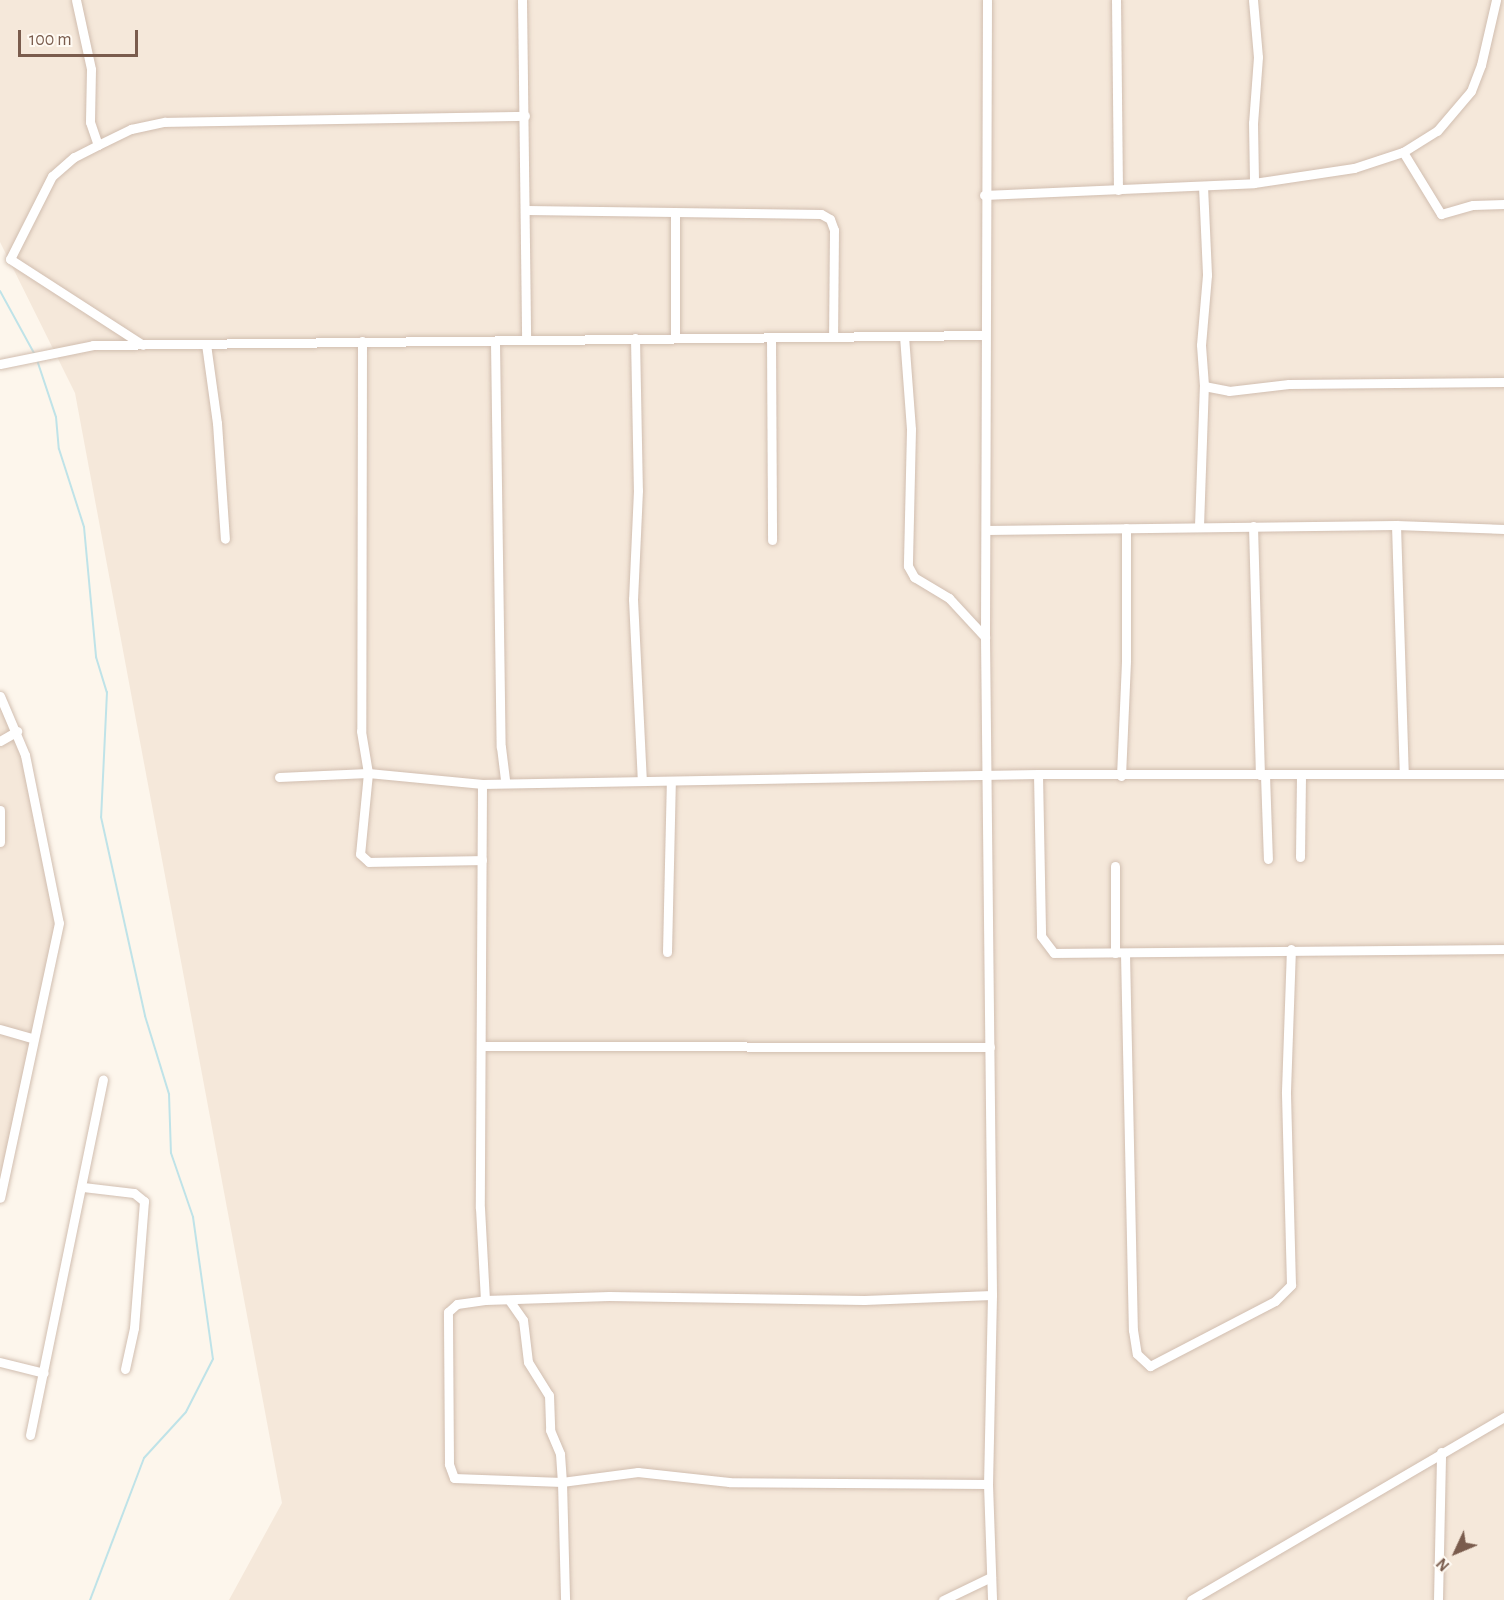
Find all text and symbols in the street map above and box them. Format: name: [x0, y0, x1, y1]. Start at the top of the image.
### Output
scale bar: [21, 18, 141, 56]
text: 100 m: [29, 31, 72, 49]
north arrow: [1426, 1522, 1486, 1582]
text: N: [1433, 1555, 1453, 1574]

